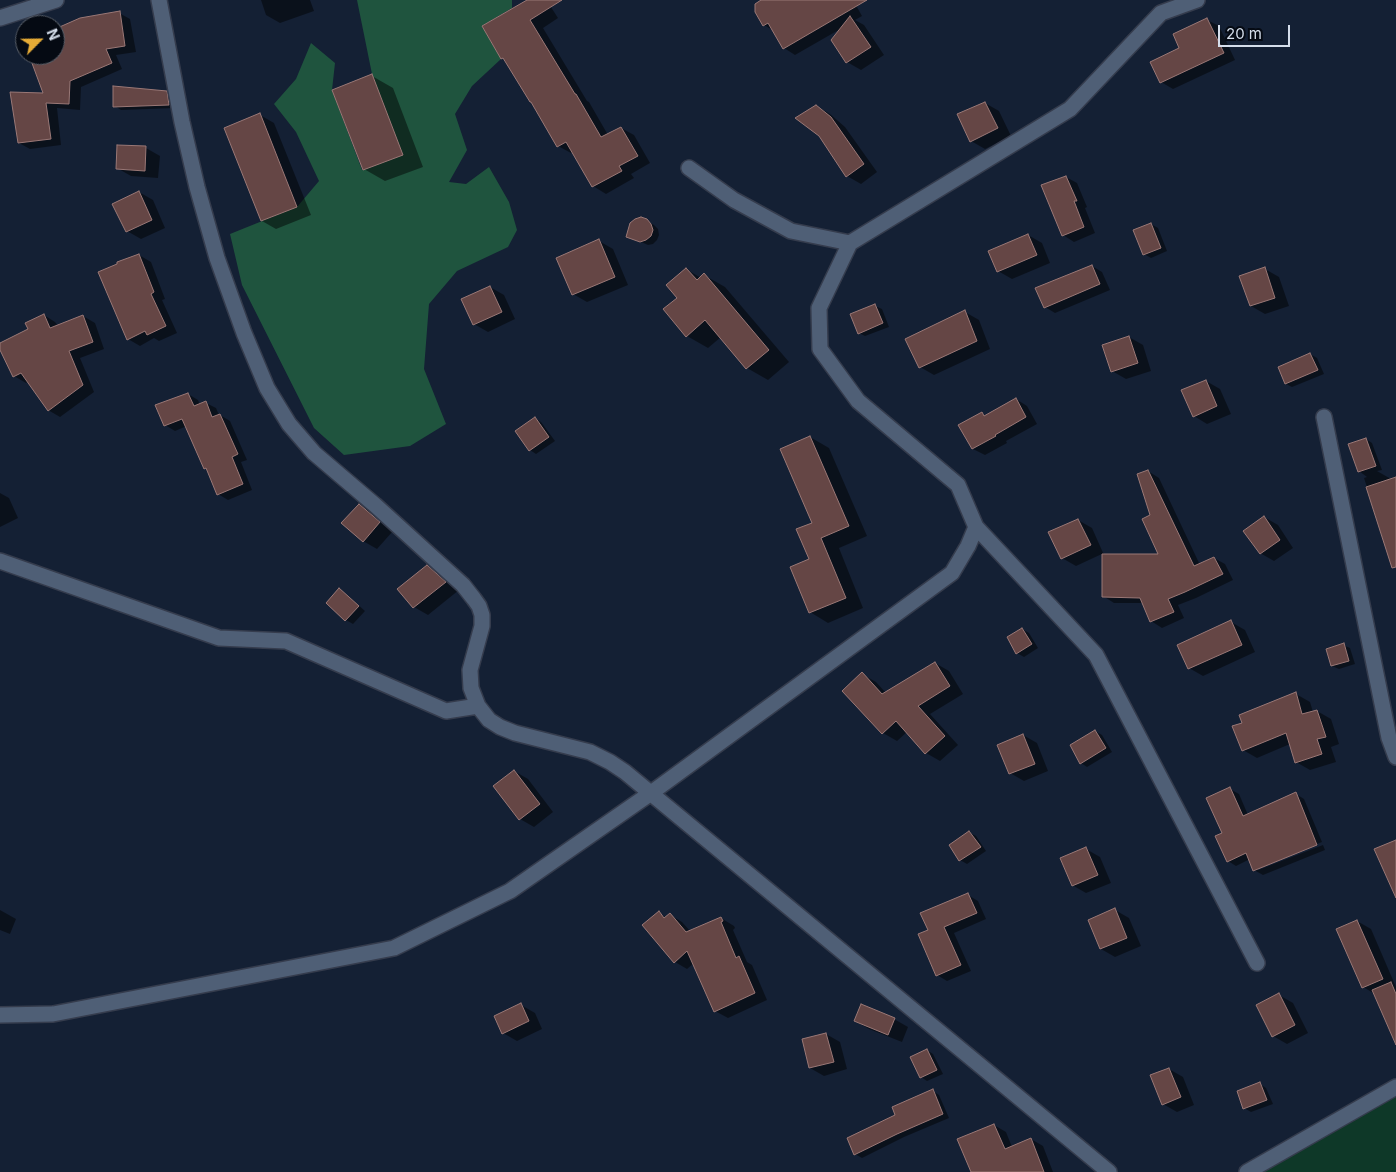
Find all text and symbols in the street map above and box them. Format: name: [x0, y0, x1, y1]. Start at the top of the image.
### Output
north arrow: [15, 15, 65, 65]
scale bar: [1221, 15, 1294, 47]
text: 20 m: [1226, 24, 1262, 43]
text: N: [43, 26, 63, 43]

